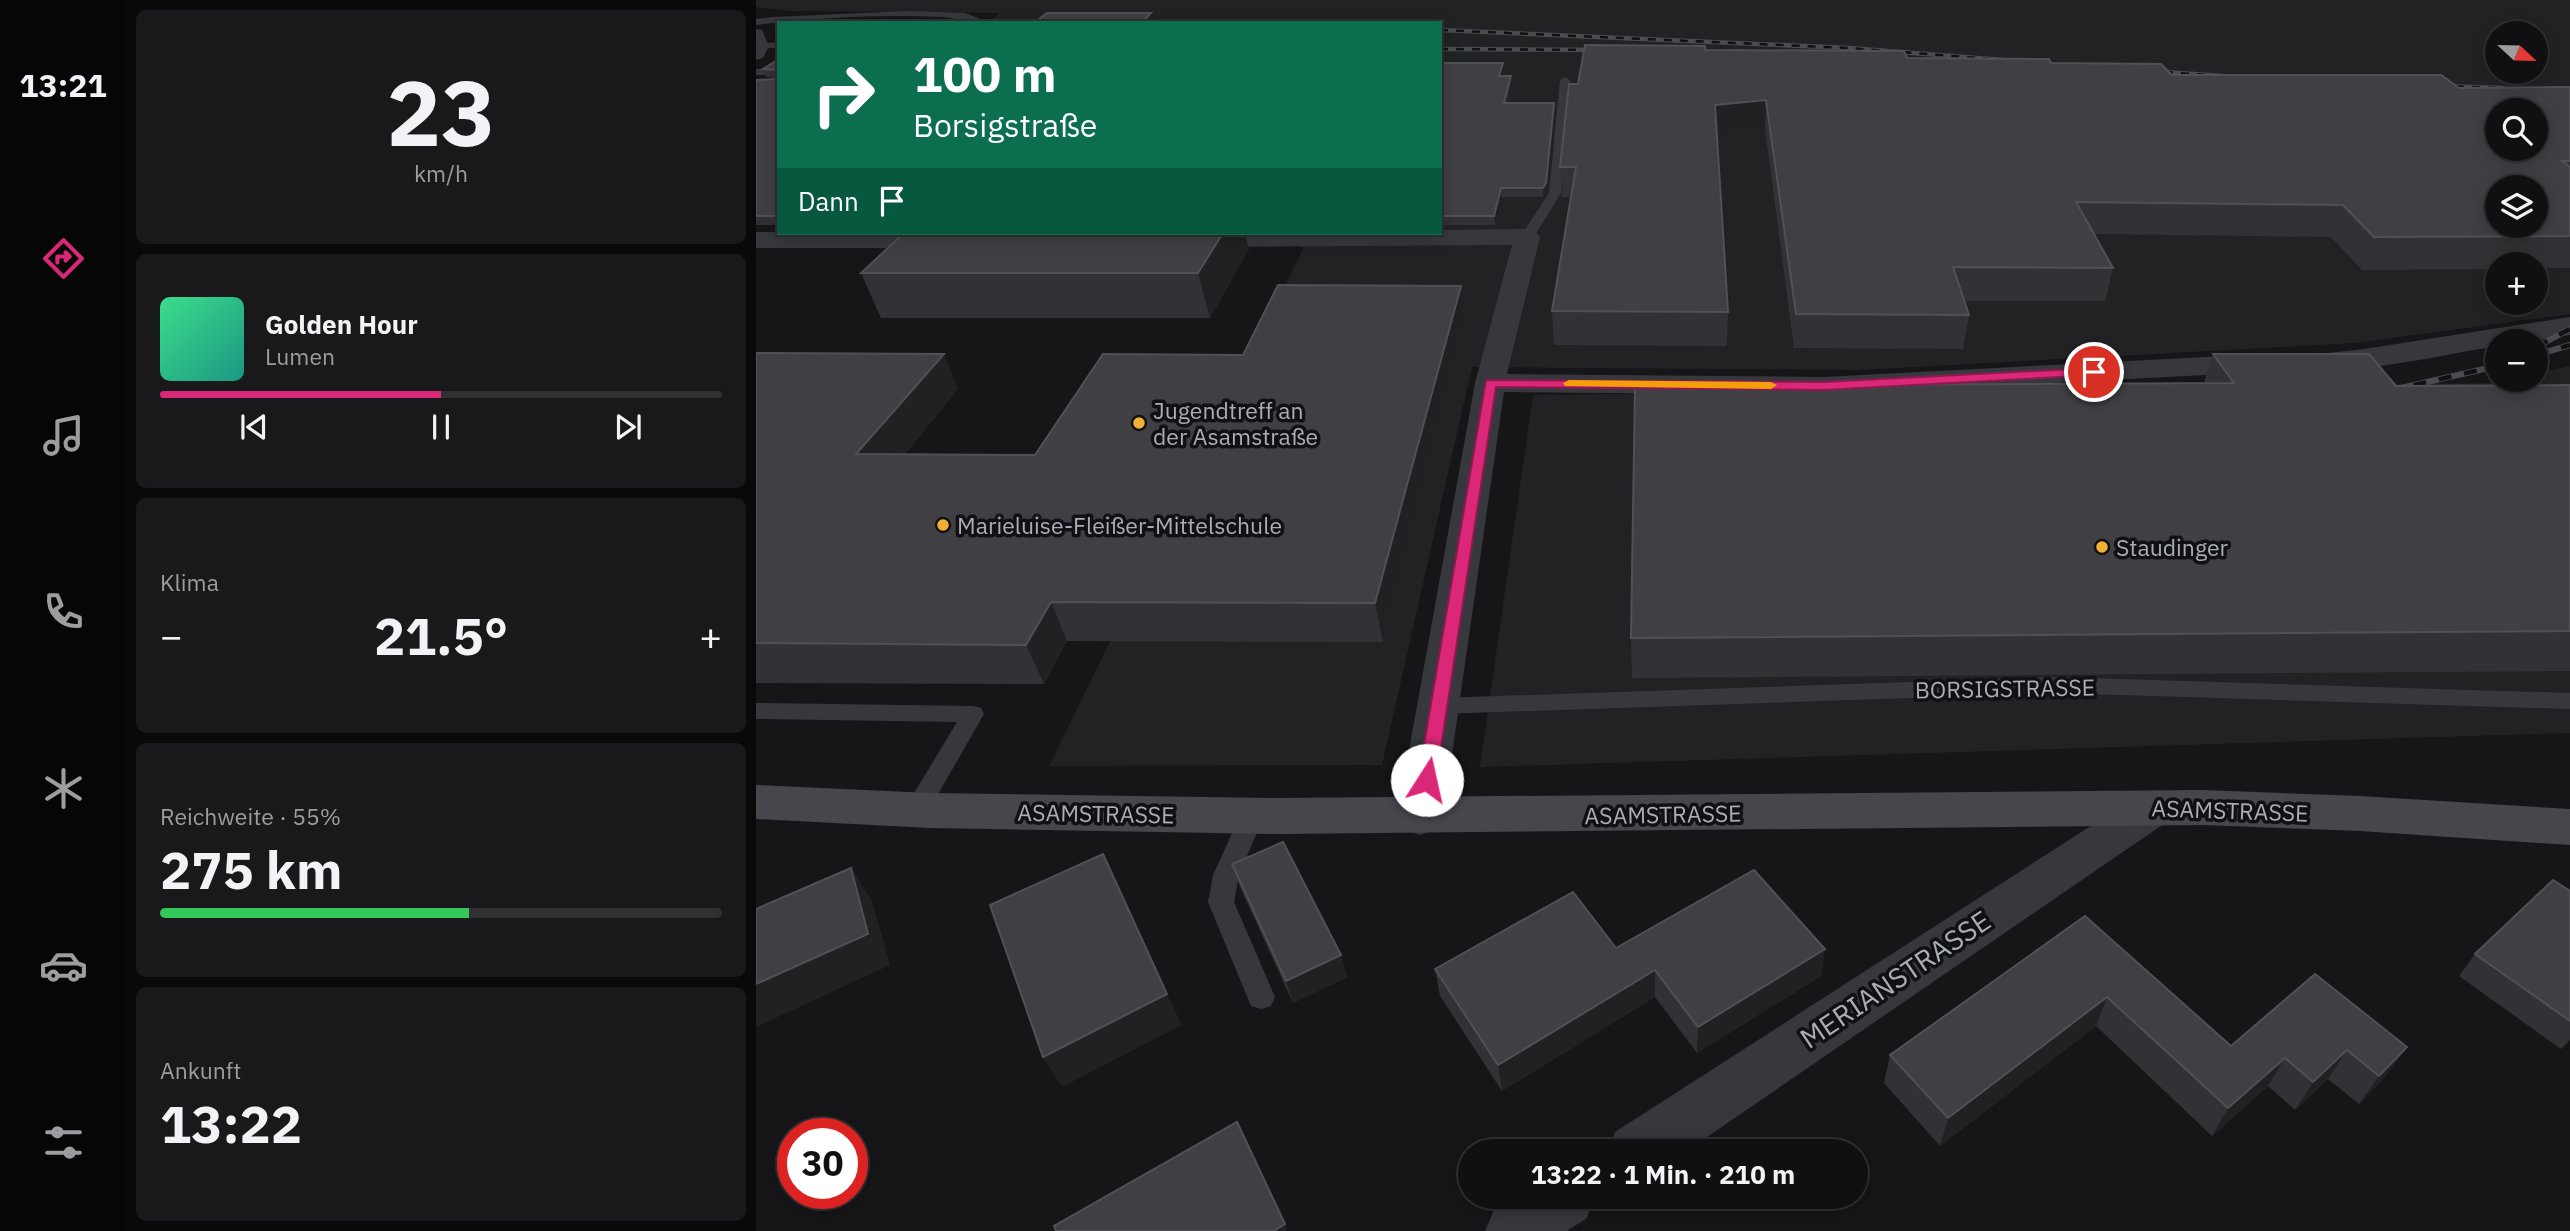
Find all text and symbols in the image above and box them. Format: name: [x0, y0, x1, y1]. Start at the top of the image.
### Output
north arrow: [2485, 21, 2548, 84]
map controls: [2485, 21, 2548, 392]
text: 100 m: [913, 42, 1057, 105]
icon: right: [798, 49, 889, 140]
text: 23: [386, 53, 496, 171]
text: 13:21: [19, 64, 107, 106]
button: search: [2485, 98, 2548, 161]
text: Borsigstraße: [913, 104, 1097, 146]
text: km/h: [414, 158, 468, 188]
button: layers: [2485, 175, 2548, 238]
icon: arrive: [873, 182, 911, 220]
text: Dann: [798, 184, 859, 218]
icon: directions: [39, 234, 88, 283]
button: +: [2485, 252, 2548, 315]
text: Golden Hour: [265, 307, 418, 341]
button: −: [2485, 329, 2548, 392]
text: Lumen: [265, 341, 335, 371]
pin: [2064, 342, 2124, 402]
icon: arrive: [2075, 353, 2113, 391]
place label: Jugendtreff an der Asamstraße: [1153, 395, 1318, 451]
icon: previous: [235, 408, 273, 446]
icon: pause: [422, 408, 460, 446]
icon: next: [609, 408, 647, 446]
icon: music: [39, 411, 88, 460]
marker: Jugendtreff an der Asamstraße: [1131, 415, 1147, 431]
place label: Marieluise-Fleißer-Mittelschule: [957, 510, 1282, 540]
marker: Marieluise-Fleißer-Mittelschule: [935, 517, 951, 533]
place label: Staudinger: [2116, 532, 2229, 562]
marker: Staudinger: [2094, 539, 2110, 555]
text: Klima: [160, 567, 219, 597]
icon: phone: [39, 587, 88, 636]
text: 21.5°: [374, 602, 508, 669]
text: −: [160, 611, 183, 660]
text: +: [699, 611, 722, 660]
street label: BORSIGSTRASSE: [1915, 671, 2095, 705]
position arrow: [1390, 743, 1464, 817]
icon: climate: [39, 764, 88, 813]
street label: ASAMSTRASSE: [2151, 792, 2309, 828]
street label: ASAMSTRASSE: [1017, 797, 1175, 829]
street label: ASAMSTRASSE: [1584, 798, 1742, 830]
text: Reichweite · 55%: [160, 801, 341, 831]
text: 275 km: [160, 836, 342, 903]
street label: MERIANSTRASSE: [1793, 902, 1997, 1056]
icon: car: [39, 941, 88, 990]
text: Ankunft: [160, 1055, 241, 1085]
text: 13:22: [160, 1090, 302, 1157]
icon: filters: [39, 1118, 88, 1167]
speed limit sign: 30: [777, 1118, 868, 1209]
text: 13:22 · 1 Min. · 210 m: [1531, 1157, 1795, 1191]

